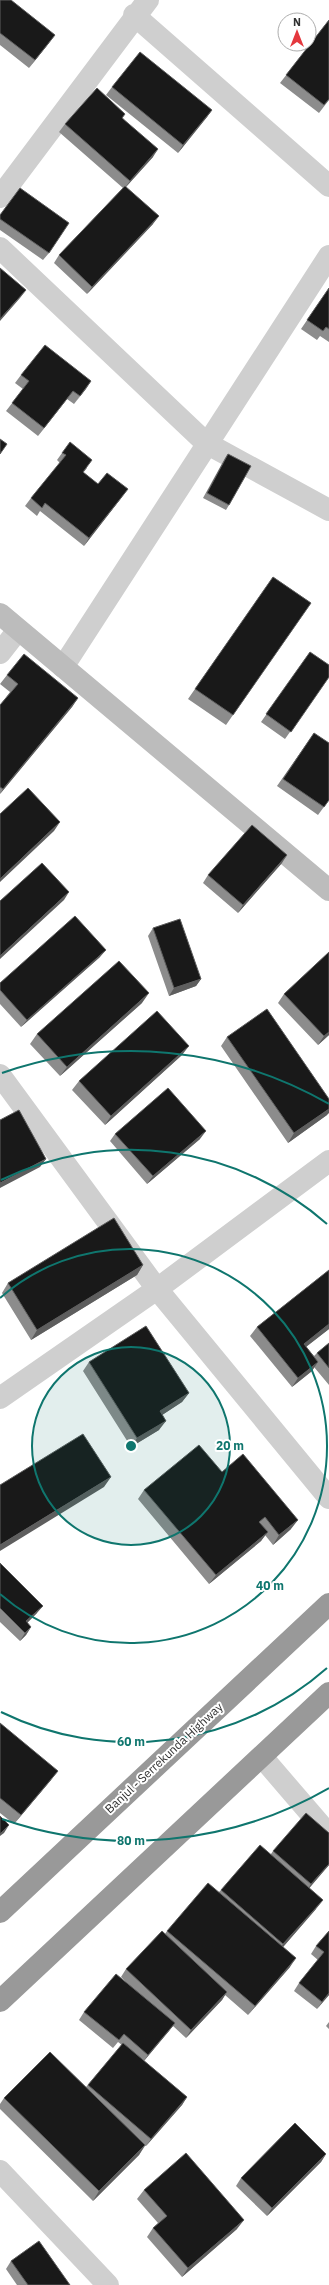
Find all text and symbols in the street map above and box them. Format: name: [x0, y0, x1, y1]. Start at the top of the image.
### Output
north arrow: [277, 12, 317, 52]
text: N: [293, 15, 301, 29]
text: 20 m: [216, 1438, 244, 1453]
centre of rings: [124, 1439, 138, 1453]
text: 40 m: [256, 1578, 284, 1593]
street label: Banjul - Serrekunda Highway: [102, 1699, 226, 1816]
text: 60 m: [117, 1734, 145, 1749]
text: 80 m: [117, 1833, 145, 1848]

